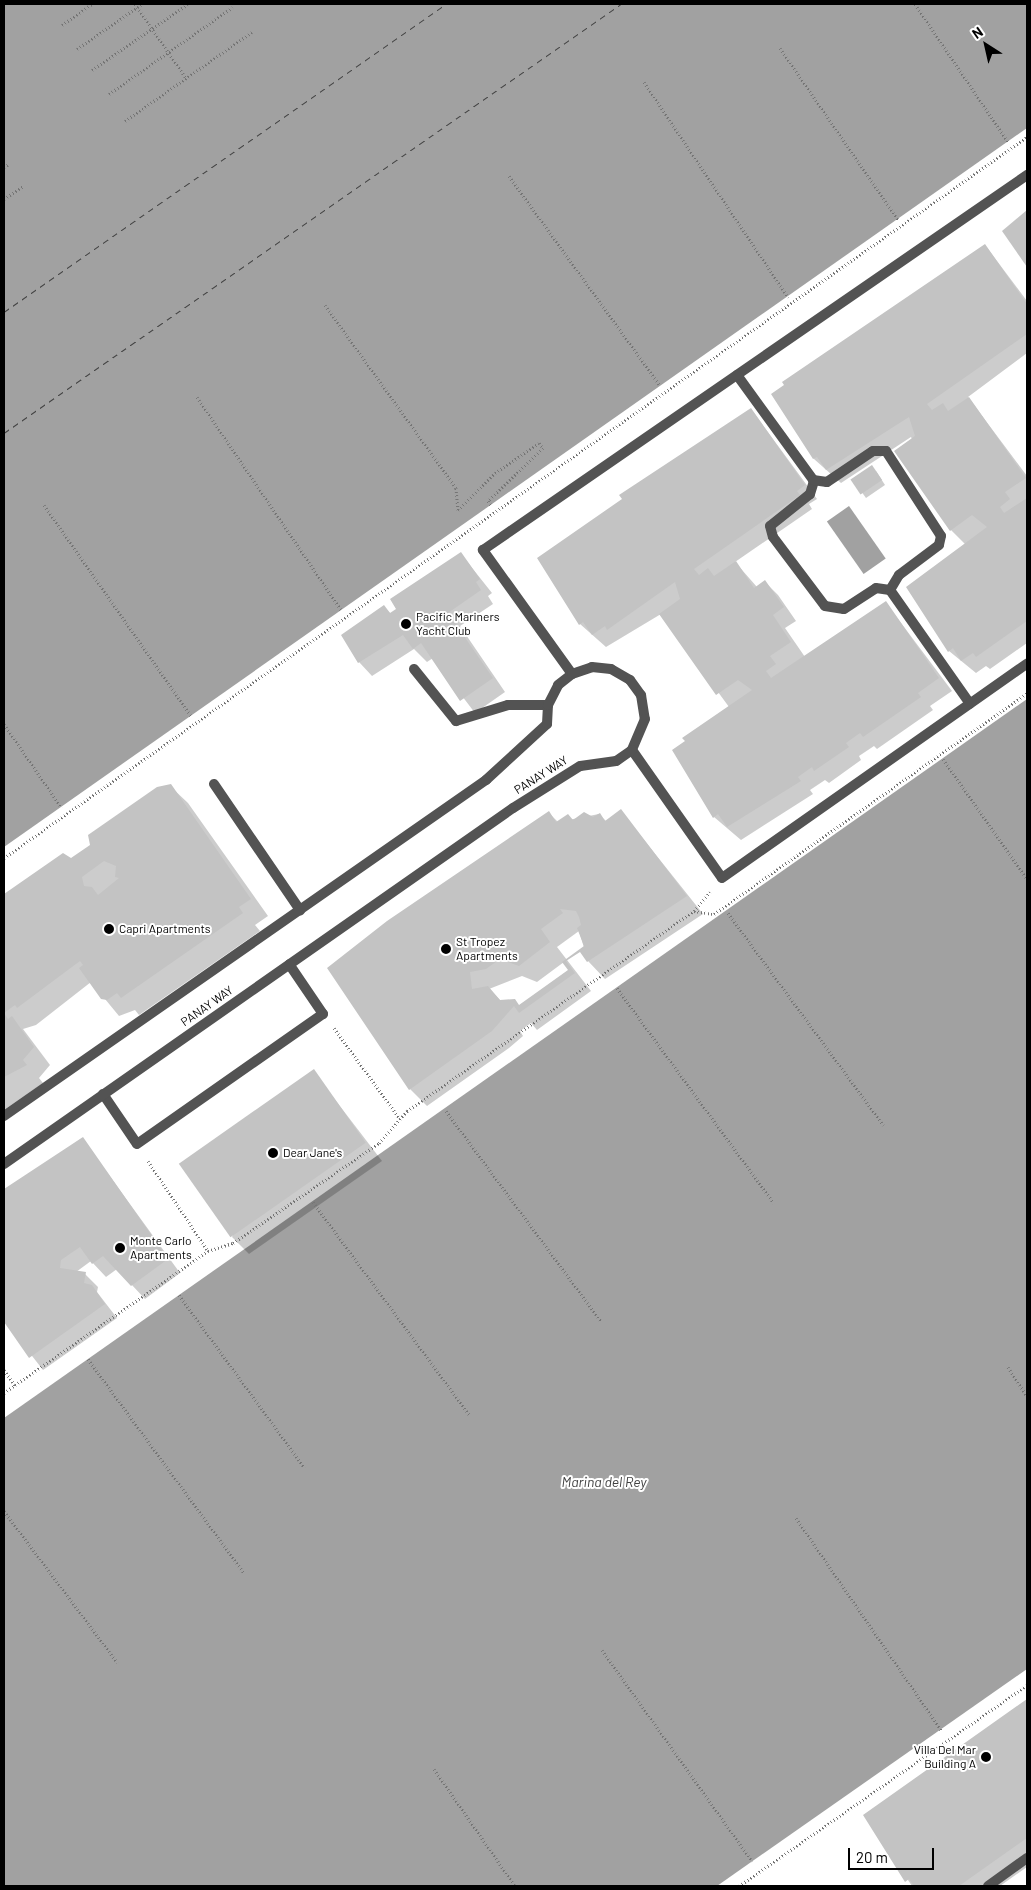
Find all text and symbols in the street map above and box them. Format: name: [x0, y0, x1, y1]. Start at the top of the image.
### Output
north arrow: [961, 20, 1011, 70]
text: N: [968, 23, 986, 42]
place label: Pacific Mariners Yacht Club: [416, 610, 500, 638]
marker: Pacific Mariners Yacht Club: [400, 618, 412, 630]
street label: PANAY WAY: [512, 753, 570, 797]
place label: Capri Apartments: [119, 922, 211, 936]
marker: Capri Apartments: [103, 923, 115, 935]
place label: St Tropez Apartments: [456, 935, 518, 963]
marker: St Tropez Apartments: [440, 943, 452, 955]
street label: PANAY WAY: [178, 983, 236, 1029]
place label: Dear Jane's: [283, 1146, 342, 1160]
marker: Dear Jane's: [267, 1147, 279, 1159]
place label: Monte Carlo Apartments: [130, 1234, 192, 1262]
marker: Monte Carlo Apartments: [114, 1242, 126, 1254]
water label: Marina del Rey: [561, 1474, 647, 1490]
place label: Villa Del Mar Building A: [914, 1743, 976, 1771]
marker: Villa Del Mar Building A: [980, 1751, 992, 1763]
scale bar: [851, 1838, 937, 1870]
text: 20 m: [856, 1848, 888, 1866]

